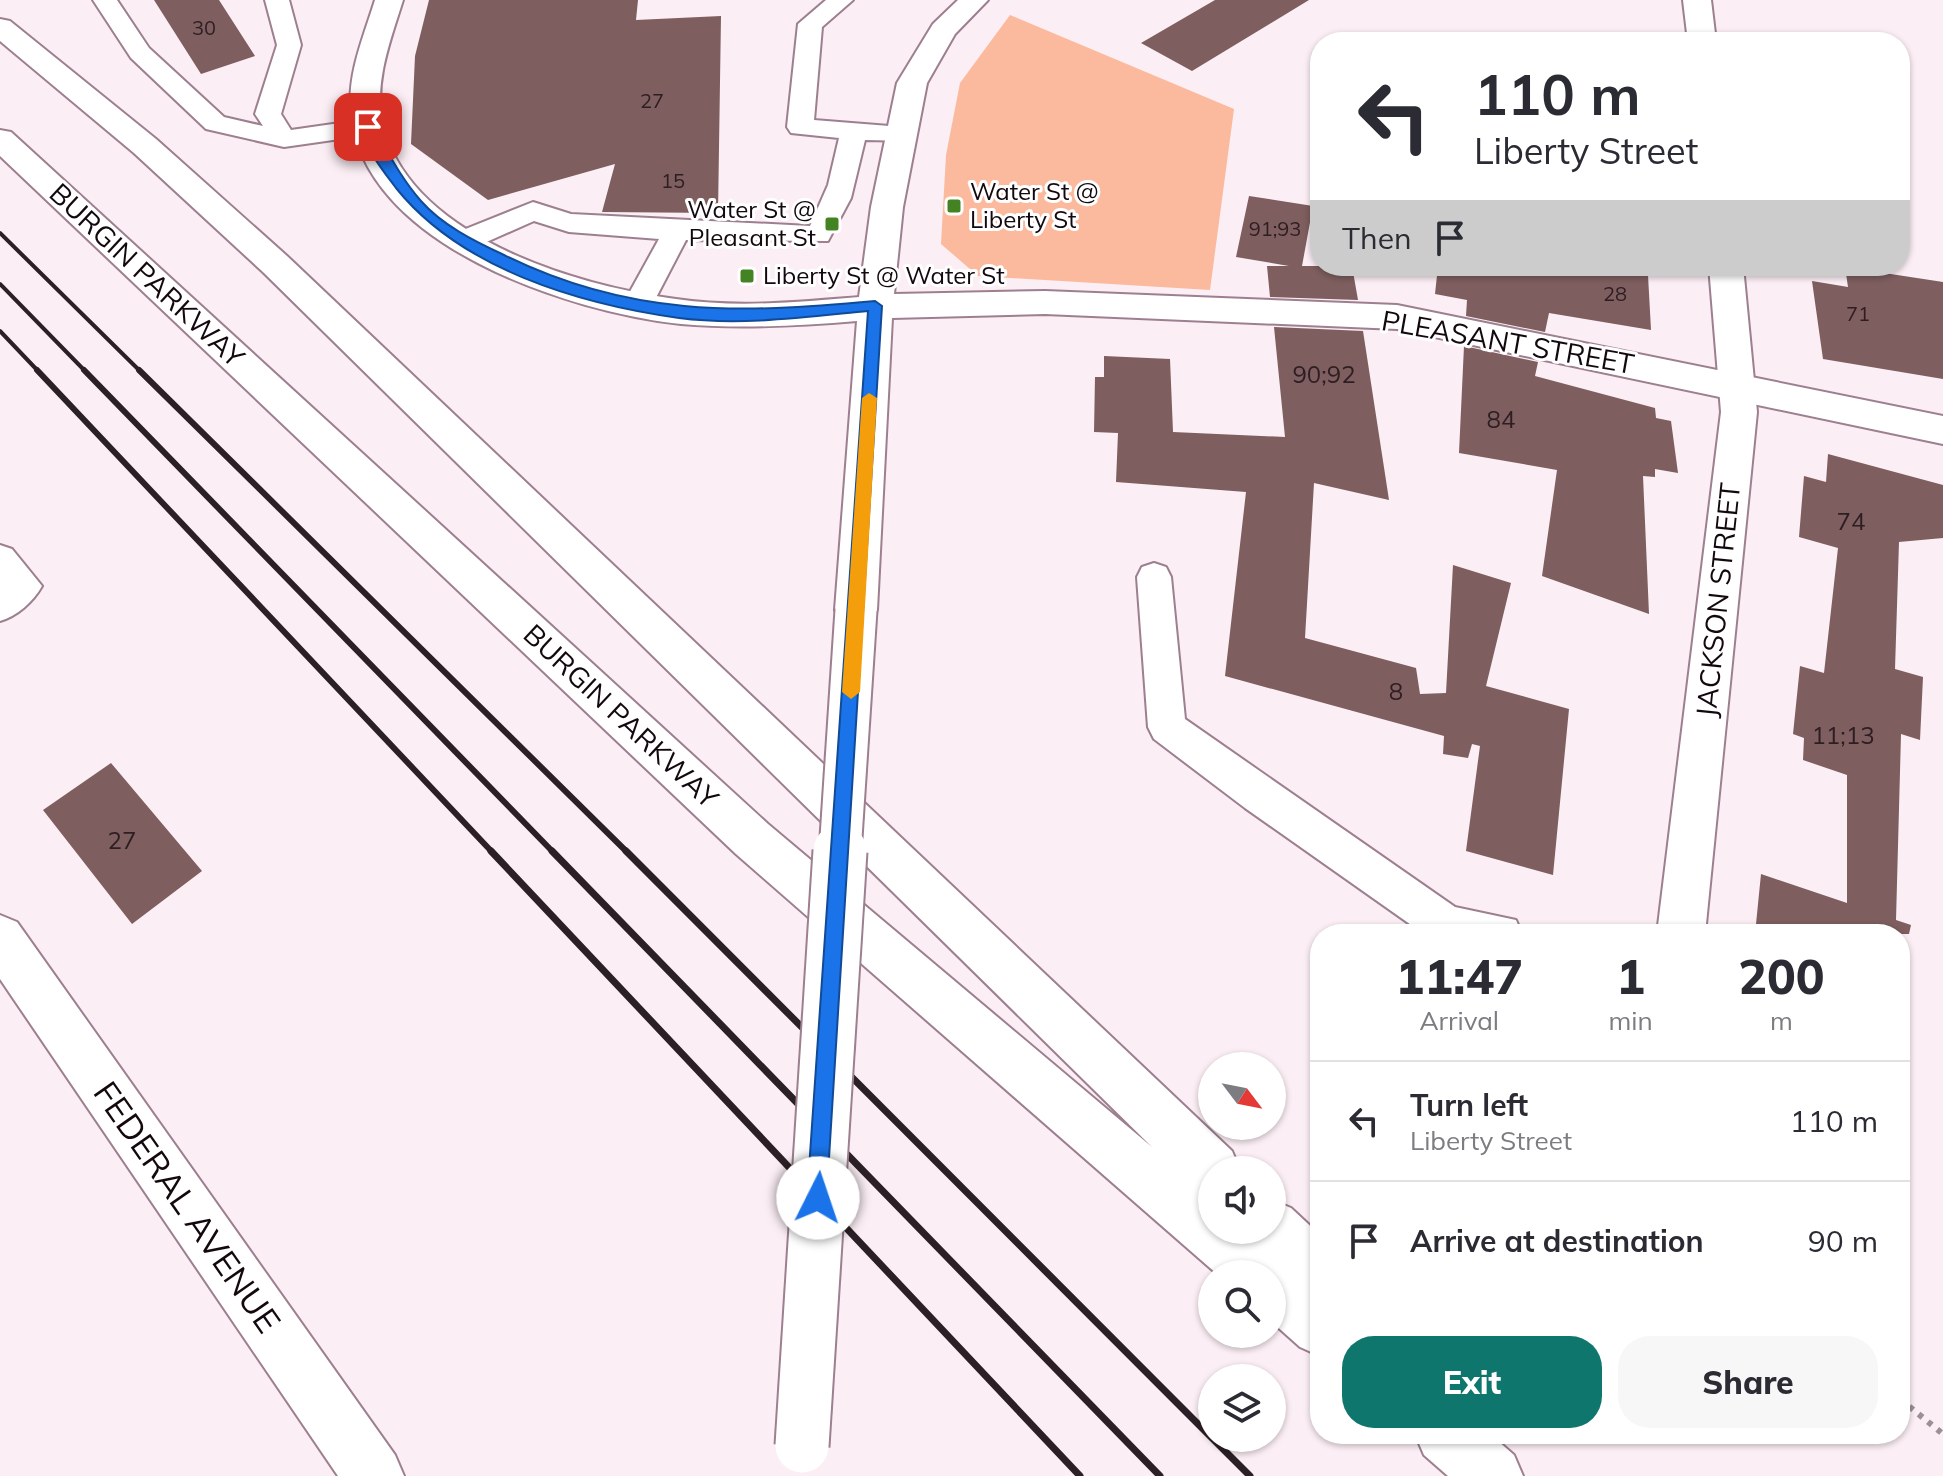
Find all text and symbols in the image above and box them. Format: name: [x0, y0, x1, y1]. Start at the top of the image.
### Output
house number: 30: [192, 15, 216, 40]
text: 110 m: [1474, 59, 1641, 129]
icon: left: [1342, 64, 1446, 168]
house number: 27: [640, 88, 664, 113]
pin: [334, 93, 402, 161]
icon: arrive: [346, 105, 390, 149]
text: Liberty Street: [1474, 128, 1698, 173]
house number: 15: [661, 168, 685, 193]
street label: BURGIN PARKWAY: [43, 175, 253, 375]
place label: Water St @ Liberty St: [970, 176, 1099, 234]
place label: Water St @ Pleasant St: [687, 194, 816, 252]
marker: Water St @ Liberty St: [945, 197, 963, 215]
marker: Water St @ Pleasant St: [823, 215, 841, 233]
house number: 91;93: [1249, 216, 1301, 241]
icon: arrive: [1428, 216, 1472, 260]
text: Then: [1342, 219, 1412, 257]
place label: Liberty St @ Water St: [763, 260, 1005, 290]
marker: Liberty St @ Water St: [738, 267, 756, 285]
house number: 28: [1603, 281, 1627, 306]
house number: 71: [1846, 301, 1870, 326]
street label: PLEASANT STREET: [1379, 302, 1637, 381]
house number: 90;92: [1292, 359, 1356, 389]
house number: 84: [1487, 404, 1515, 434]
street label: JACKSON STREET: [1688, 481, 1747, 719]
house number: 74: [1837, 506, 1865, 536]
street label: BURGIN PARKWAY: [517, 616, 727, 816]
house number: 8: [1389, 676, 1403, 706]
house number: 11;13: [1811, 720, 1875, 750]
house number: 27: [108, 825, 136, 855]
text: 11:47: [1395, 946, 1523, 1006]
text: 1: [1616, 946, 1645, 1006]
text: 200: [1738, 946, 1825, 1006]
text: Arrival: [1419, 1004, 1499, 1037]
text: min: [1609, 1004, 1653, 1037]
text: m: [1770, 1004, 1793, 1037]
north arrow: [1198, 1052, 1286, 1140]
map controls: [1198, 1052, 1286, 1452]
street label: FEDERAL AVENUE: [85, 1073, 290, 1341]
text: Turn left: [1410, 1086, 1528, 1124]
icon: left: [1342, 1099, 1386, 1143]
text: 110 m: [1790, 1102, 1878, 1140]
text: Liberty Street: [1410, 1124, 1572, 1157]
position arrow: [776, 1156, 860, 1240]
button: sound: [1198, 1156, 1286, 1244]
icon: arrive: [1342, 1219, 1386, 1263]
text: Arrive at destination: [1410, 1222, 1704, 1260]
text: 90 m: [1808, 1222, 1878, 1260]
button: search: [1198, 1260, 1286, 1348]
button: Exit: [1342, 1336, 1602, 1428]
button: Share: [1618, 1336, 1878, 1428]
button: layers: [1198, 1364, 1286, 1452]

